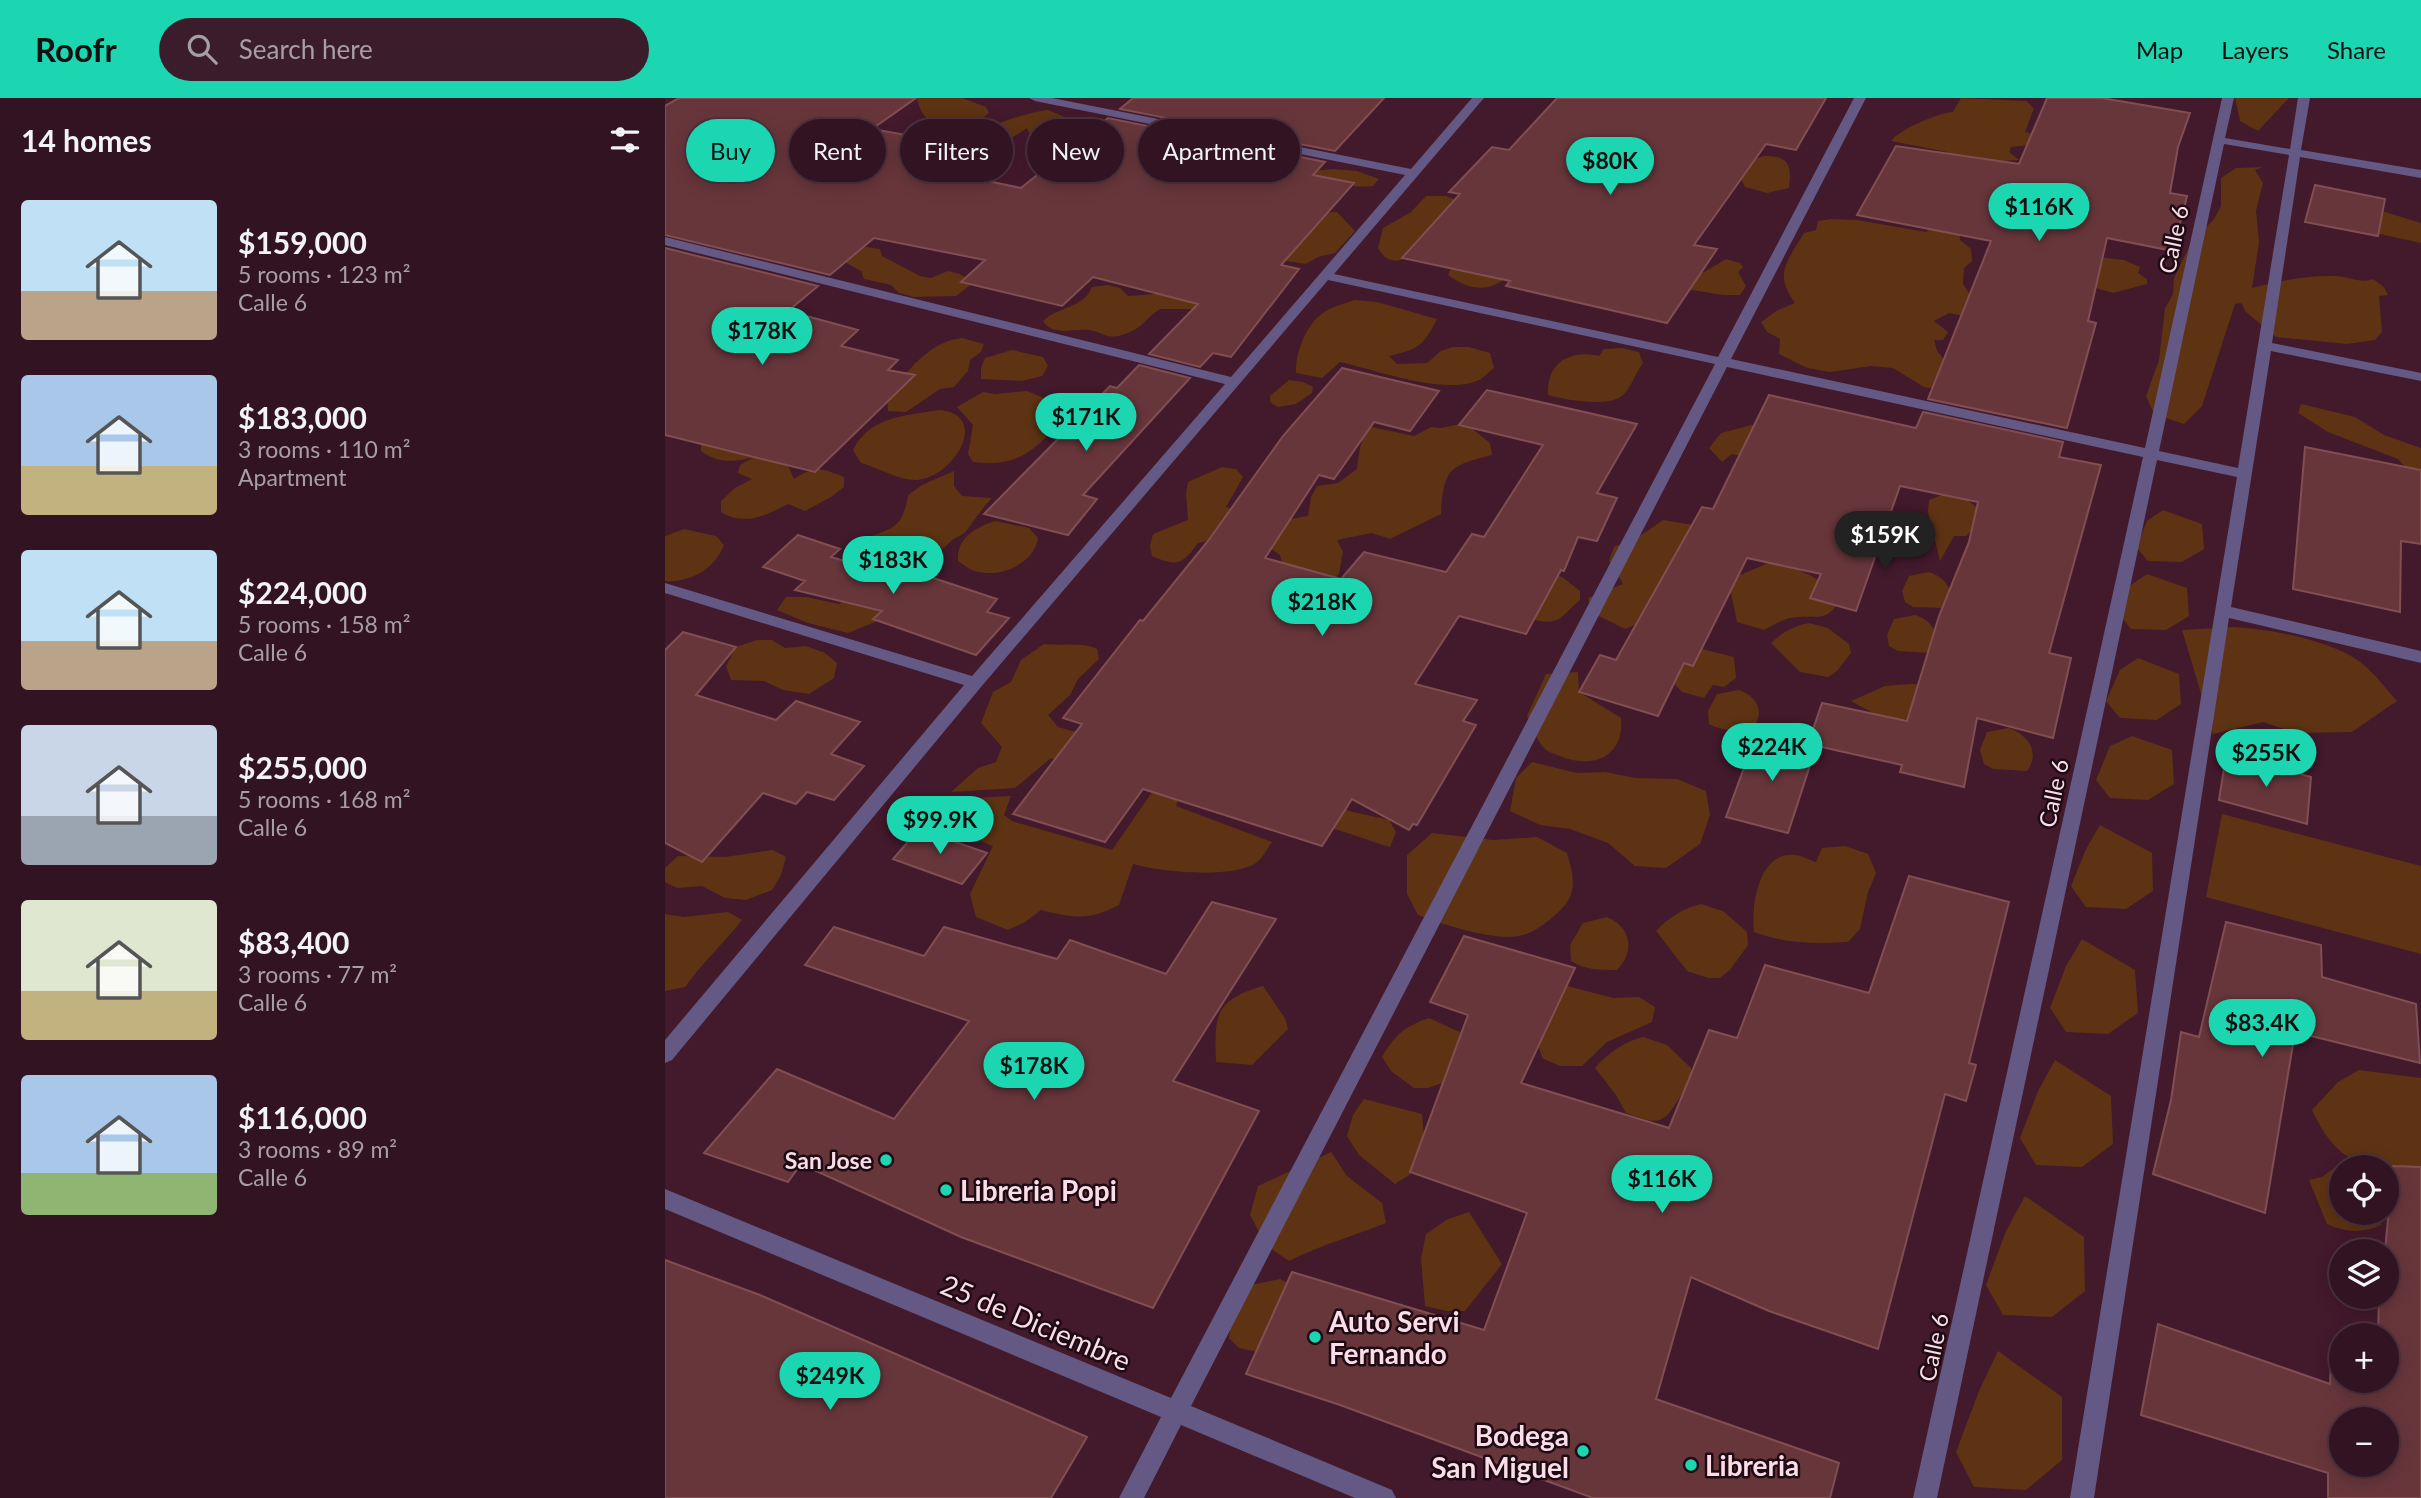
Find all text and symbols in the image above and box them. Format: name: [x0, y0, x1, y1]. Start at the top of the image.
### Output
search box: [159, 18, 649, 81]
text: Roofr: [35, 29, 117, 69]
icon: search: [183, 30, 221, 68]
text: Search here: [239, 33, 373, 65]
text: Map: [2136, 35, 2183, 64]
text: Layers: [2221, 35, 2289, 64]
text: Share: [2327, 35, 2386, 64]
chip: Buy: [686, 119, 775, 182]
chip: Rent: [789, 119, 886, 182]
chip: Filters: [900, 119, 1013, 182]
chip: New: [1027, 119, 1124, 182]
chip: Apartment: [1138, 119, 1300, 182]
icon: filters: [606, 121, 644, 159]
text: 14 homes: [21, 122, 152, 158]
pin: $80K: [1569, 138, 1651, 197]
text: $80K: [1582, 146, 1638, 174]
pin: $116K: [1990, 184, 2088, 243]
text: $116K: [2004, 192, 2074, 220]
street label: Calle 6: [2152, 202, 2194, 276]
text: $159,000: [238, 224, 367, 260]
icon: home: [77, 228, 161, 312]
text: 5 rooms · 123 m²: [238, 260, 410, 288]
text: Calle 6: [238, 288, 307, 316]
pin: $178K: [713, 308, 811, 367]
text: $178K: [727, 316, 797, 344]
pin: $171K: [1037, 394, 1135, 453]
text: $183,000: [238, 399, 367, 435]
text: $171K: [1051, 402, 1121, 430]
icon: home: [77, 403, 161, 487]
text: 3 rooms · 110 m²: [238, 435, 410, 463]
text: Apartment: [238, 463, 346, 491]
pin: $159K: [1836, 512, 1934, 571]
text: $159K: [1850, 520, 1920, 548]
pin: $183K: [844, 536, 942, 596]
text: $183K: [858, 545, 928, 573]
text: $224,000: [238, 574, 367, 610]
icon: home: [77, 578, 161, 662]
pin: $218K: [1273, 578, 1371, 638]
text: $218K: [1287, 587, 1357, 615]
text: 5 rooms · 158 m²: [238, 610, 410, 638]
text: Calle 6: [238, 638, 307, 666]
pin: $224K: [1723, 724, 1821, 783]
pin: $255K: [2217, 730, 2315, 789]
text: $224K: [1737, 732, 1807, 760]
text: $255K: [2231, 738, 2301, 766]
text: $255,000: [238, 749, 367, 785]
icon: home: [77, 753, 161, 837]
street label: Calle 6: [2032, 756, 2074, 830]
text: 5 rooms · 168 m²: [238, 785, 410, 813]
pin: $99.9K: [883, 796, 997, 856]
text: $99.9K: [903, 805, 977, 833]
text: Calle 6: [238, 813, 307, 841]
text: $83,400: [238, 924, 349, 960]
icon: home: [77, 928, 161, 1012]
text: 3 rooms · 77 m²: [238, 960, 397, 988]
text: Calle 6: [238, 988, 307, 1016]
pin: $83.4K: [2205, 1000, 2319, 1059]
text: $83.4K: [2225, 1008, 2299, 1036]
pin: $178K: [985, 1042, 1083, 1102]
text: $178K: [999, 1051, 1069, 1079]
text: $116,000: [238, 1099, 367, 1135]
icon: home: [77, 1103, 161, 1187]
text: 3 rooms · 89 m²: [238, 1135, 397, 1163]
place label: San Jose: [785, 1146, 872, 1174]
marker: San Jose: [878, 1152, 894, 1168]
map controls: [2329, 1155, 2399, 1477]
button: locate: [2329, 1155, 2399, 1225]
pin: $116K: [1613, 1156, 1711, 1215]
text: Calle 6: [238, 1163, 307, 1191]
text: $116K: [1627, 1164, 1697, 1192]
place label: Libreria Popi: [960, 1173, 1117, 1207]
marker: Libreria Popi: [938, 1182, 954, 1198]
button: layers: [2329, 1239, 2399, 1309]
street label: 25 de Diciembre: [936, 1267, 1136, 1377]
place label: Auto Servi Fernando: [1328, 1304, 1460, 1370]
street label: Calle 6: [1912, 1310, 1954, 1384]
button: +: [2329, 1323, 2399, 1393]
marker: Auto Servi Fernando: [1307, 1329, 1323, 1345]
pin: $249K: [781, 1352, 879, 1412]
text: $249K: [795, 1361, 865, 1389]
button: −: [2329, 1407, 2399, 1477]
place label: Bodega San Miguel: [1431, 1418, 1569, 1484]
marker: Bodega San Miguel: [1575, 1443, 1591, 1459]
place label: Libreria: [1705, 1448, 1799, 1482]
marker: Libreria: [1683, 1457, 1699, 1473]

